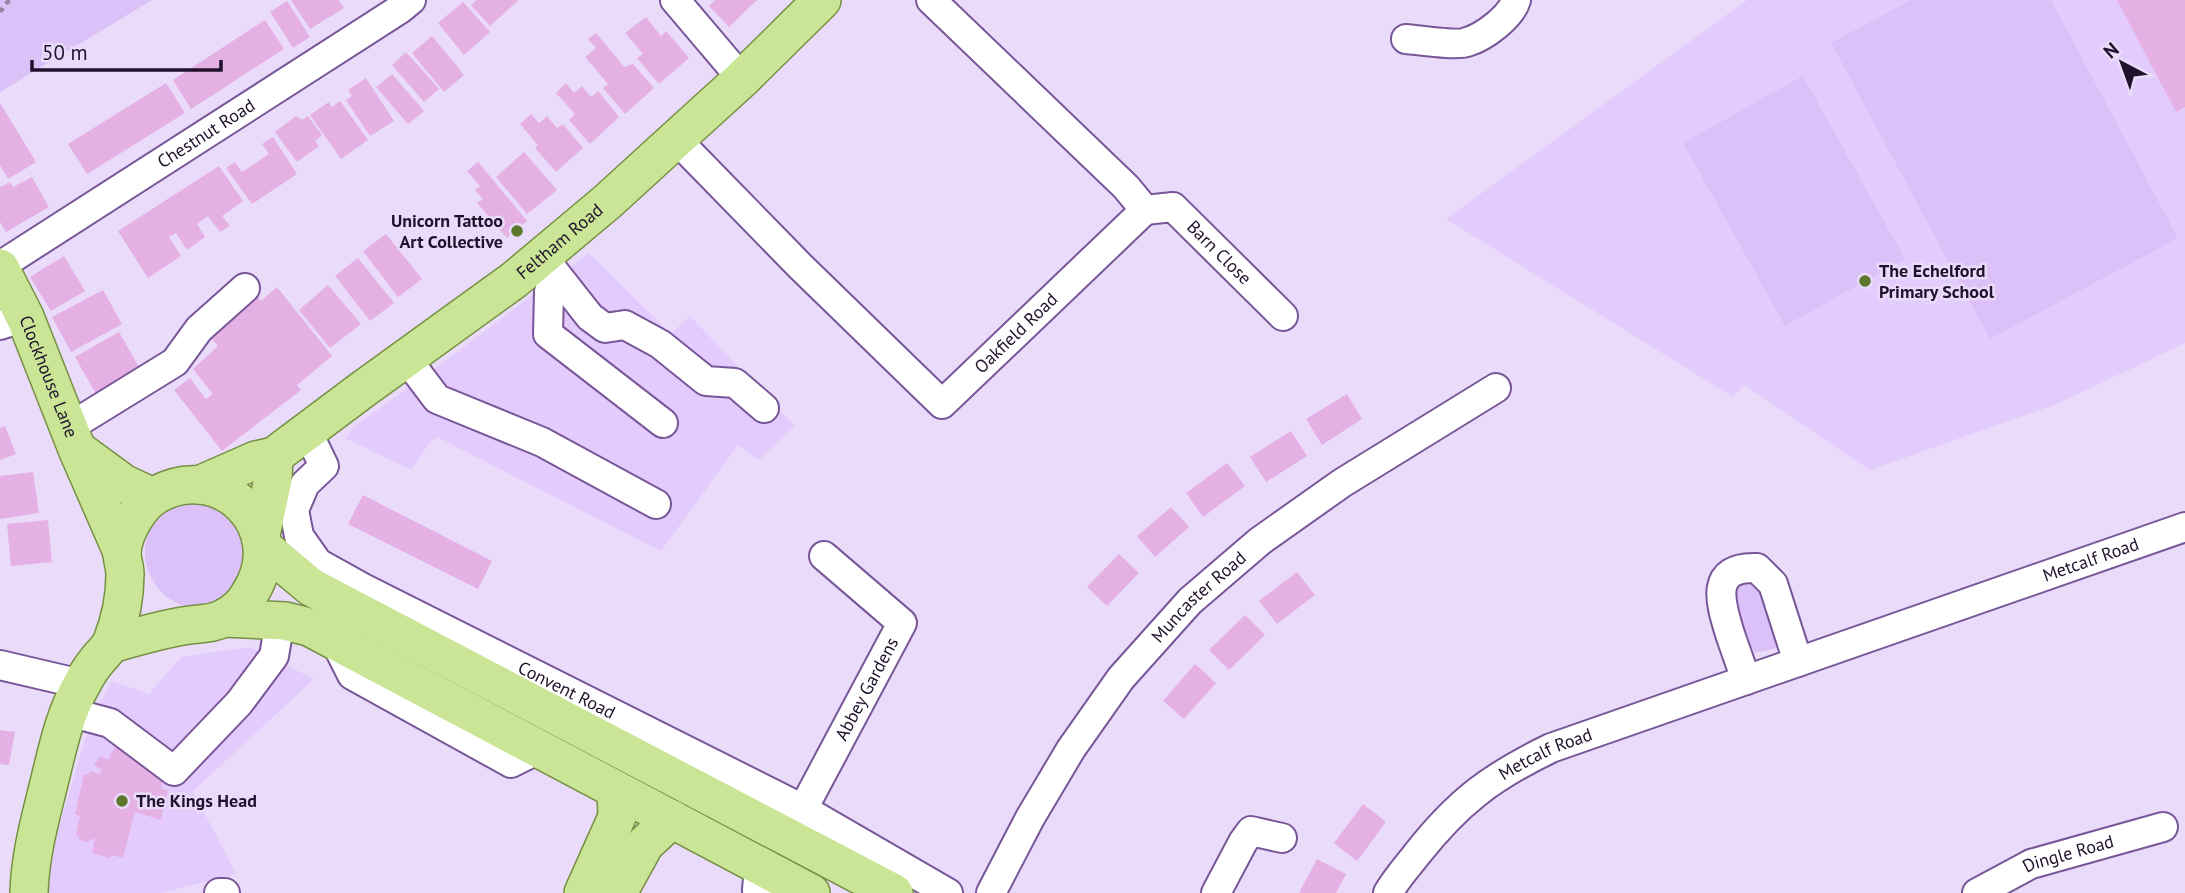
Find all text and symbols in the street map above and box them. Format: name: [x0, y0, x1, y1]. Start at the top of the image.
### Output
scale bar: [32, 28, 220, 72]
north arrow: [2087, 28, 2157, 98]
text: N: [2098, 37, 2123, 63]
text: 50 m: [42, 39, 88, 66]
street label: Chestnut Road: [153, 93, 259, 173]
street label: Feltham Road: [511, 198, 607, 284]
place label: Unicorn Tattoo Art Collective: [391, 209, 503, 253]
street label: Barn Close: [1182, 215, 1257, 289]
marker: Unicorn Tattoo Art Collective: [509, 223, 525, 239]
place label: The Echelford Primary School: [1879, 259, 1995, 303]
marker: The Echelford Primary School: [1857, 273, 1873, 289]
street label: Oakfield Road: [969, 288, 1062, 378]
street label: Clockhouse Lane: [14, 312, 83, 441]
street label: Metcalf Road: [2039, 532, 2142, 587]
street label: Muncaster Road: [1146, 546, 1251, 647]
street label: Abbey Gardens: [830, 633, 903, 744]
street label: Convent Road: [514, 656, 619, 724]
street label: Metcalf Road: [1494, 723, 1595, 785]
place label: The Kings Head: [136, 789, 257, 812]
marker: The Kings Head: [114, 793, 130, 809]
street label: Dingle Road: [2018, 829, 2116, 878]

